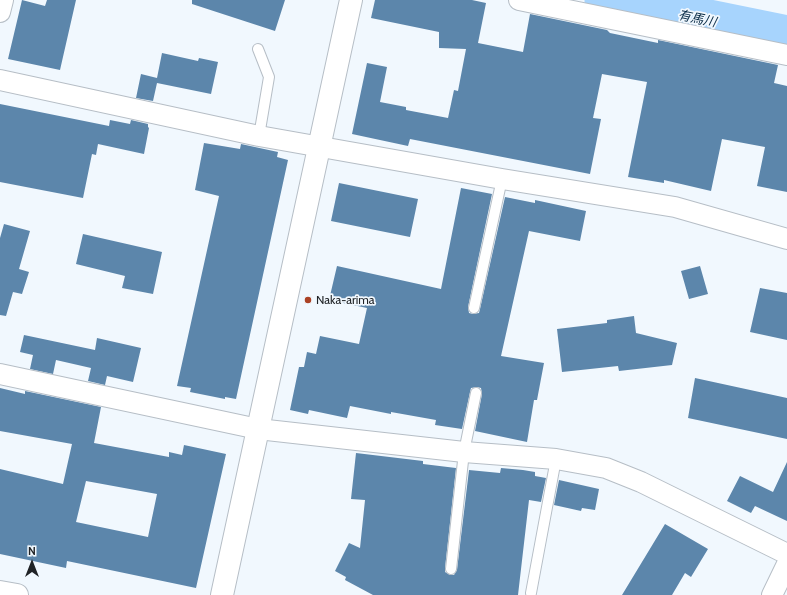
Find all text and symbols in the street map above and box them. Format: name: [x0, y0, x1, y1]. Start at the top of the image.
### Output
water label: 有馬川: [676, 7, 718, 31]
place label: Naka-arima: [316, 293, 375, 307]
marker: Naka-arima: [303, 295, 313, 305]
north arrow: [12, 543, 52, 583]
text: N: [28, 544, 36, 558]

